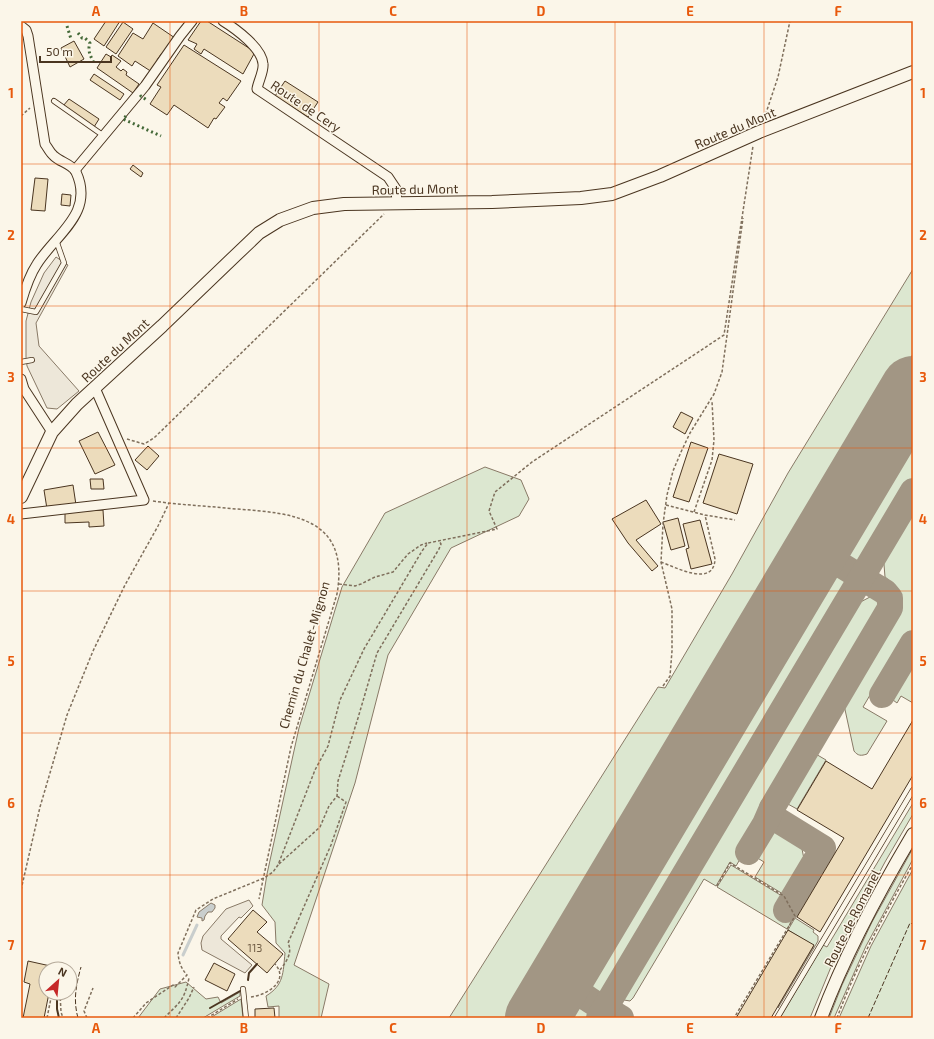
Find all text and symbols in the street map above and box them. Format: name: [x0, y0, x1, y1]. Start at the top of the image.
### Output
text: A: [92, 3, 101, 19]
text: B: [240, 3, 248, 19]
text: C: [389, 3, 397, 19]
text: D: [537, 3, 546, 19]
text: E: [686, 3, 694, 19]
text: F: [834, 3, 842, 19]
scale bar: [40, 38, 111, 64]
text: 50 m: [46, 44, 73, 58]
street label: Route de Cery: [268, 77, 344, 135]
text: 1: [8, 85, 14, 101]
text: 1: [920, 85, 926, 101]
street label: Route du Mont: [692, 104, 778, 152]
street label: Route du Mont: [372, 180, 458, 198]
text: 2: [7, 227, 15, 243]
text: 2: [919, 227, 927, 243]
street label: Route du Mont: [78, 315, 152, 385]
text: 3: [7, 369, 15, 385]
text: 3: [919, 369, 927, 385]
text: 4: [7, 511, 15, 527]
text: 4: [919, 511, 927, 527]
street label: Chemin du Chalet-Mignon: [275, 579, 333, 731]
text: 5: [7, 653, 15, 669]
text: 5: [919, 653, 927, 669]
text: 6: [7, 795, 15, 811]
text: 6: [919, 795, 927, 811]
street label: Route de Romanel: [821, 866, 884, 969]
text: 7: [8, 937, 15, 953]
text: 7: [920, 937, 927, 953]
house number: 113: [248, 941, 262, 954]
north arrow: [38, 961, 78, 1001]
text: N: [56, 964, 69, 979]
text: A: [92, 1020, 101, 1036]
text: B: [240, 1020, 248, 1036]
text: C: [389, 1020, 397, 1036]
text: D: [537, 1020, 546, 1036]
text: E: [686, 1020, 694, 1036]
text: F: [834, 1020, 842, 1036]

